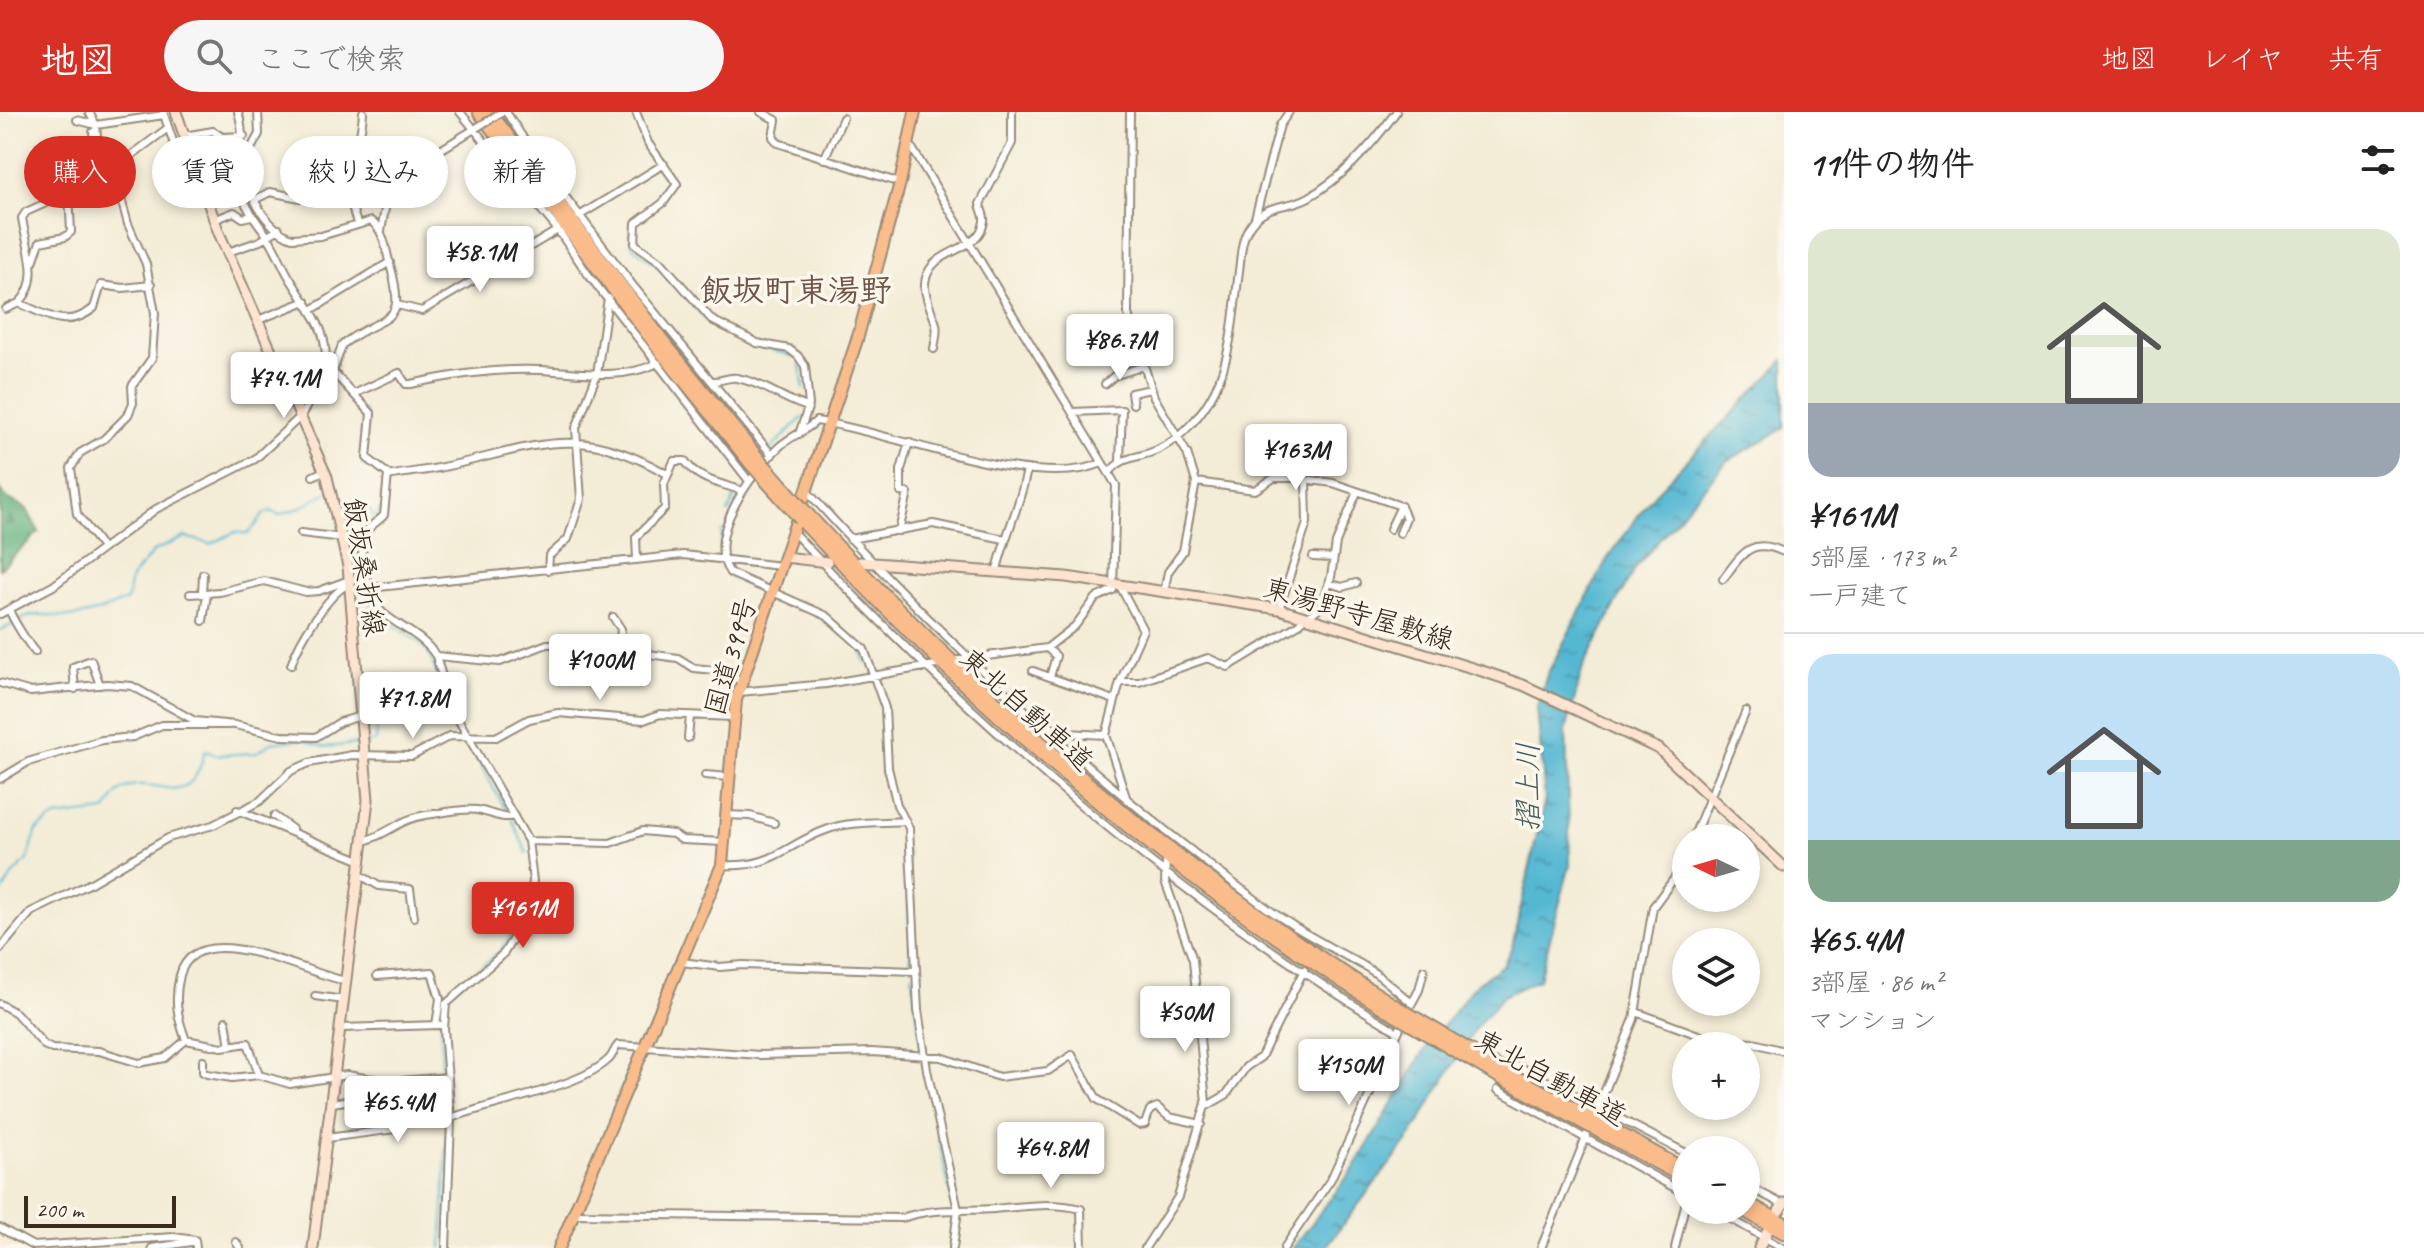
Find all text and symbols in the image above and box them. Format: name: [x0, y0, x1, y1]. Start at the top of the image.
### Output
search box: [164, 20, 724, 92]
icon: search: [192, 34, 236, 78]
text: 地図: [40, 37, 116, 84]
text: ここで検索: [256, 40, 406, 78]
text: 地図: [2101, 41, 2157, 76]
text: レイヤ: [2201, 41, 2284, 76]
text: 共有: [2328, 41, 2384, 76]
chip: 購入: [24, 136, 136, 208]
chip: 賃貸: [152, 136, 264, 208]
chip: 絞り込み: [280, 136, 448, 208]
chip: 新着: [464, 136, 576, 208]
icon: filters: [2356, 138, 2400, 182]
text: 11件の物件: [1808, 142, 1975, 185]
pin: ¥58.1M: [415, 226, 545, 294]
text: ¥58.1M: [445, 235, 515, 268]
district label: 飯坂町東湯野: [700, 270, 892, 311]
icon: home: [2032, 281, 2176, 425]
pin: ¥86.7M: [1055, 314, 1185, 382]
text: ¥86.7M: [1084, 323, 1156, 356]
pin: ¥74.1M: [219, 352, 349, 420]
text: ¥74.1M: [249, 361, 319, 394]
pin: ¥163M: [1240, 424, 1352, 492]
text: ¥163M: [1263, 433, 1329, 466]
text: ¥161M: [1808, 493, 1895, 536]
street label: 飯坂桑折線: [336, 495, 393, 639]
text: 5部屋 · 173 m²: [1808, 541, 1953, 574]
street label: 東湯野寺屋敷線: [1260, 570, 1458, 657]
text: 一戸建て: [1808, 579, 1912, 612]
street label: 国道399号: [697, 593, 764, 720]
pin: ¥100M: [544, 634, 656, 702]
street label: 東北自動車道: [953, 640, 1101, 779]
text: ¥100M: [567, 643, 633, 676]
pin: ¥71.8M: [348, 672, 478, 740]
text: ¥71.8M: [378, 681, 448, 714]
icon: home: [2032, 706, 2176, 850]
water label: 摺上川: [1509, 742, 1547, 832]
north arrow: [1672, 824, 1760, 912]
map controls: [1672, 824, 1760, 1224]
pin: ¥161M: [467, 882, 579, 950]
text: ¥161M: [490, 891, 556, 924]
text: ¥65.4M: [1808, 918, 1901, 961]
button: layers: [1672, 928, 1760, 1016]
text: 3部屋 · 86 m²: [1808, 966, 1942, 999]
pin: ¥50M: [1138, 986, 1232, 1054]
text: ¥50M: [1158, 995, 1212, 1028]
text: マンション: [1808, 1004, 1937, 1037]
street label: 東北自動車道: [1469, 1021, 1633, 1133]
button: +: [1672, 1032, 1760, 1120]
pin: ¥150M: [1293, 1039, 1405, 1107]
text: ¥150M: [1316, 1048, 1382, 1081]
pin: ¥65.4M: [333, 1076, 463, 1144]
text: ¥65.4M: [362, 1085, 434, 1118]
pin: ¥64.8M: [986, 1122, 1116, 1190]
text: ¥64.8M: [1015, 1131, 1087, 1164]
button: −: [1672, 1136, 1760, 1224]
scale bar: [24, 1192, 176, 1228]
text: 200 m: [36, 1196, 83, 1224]

